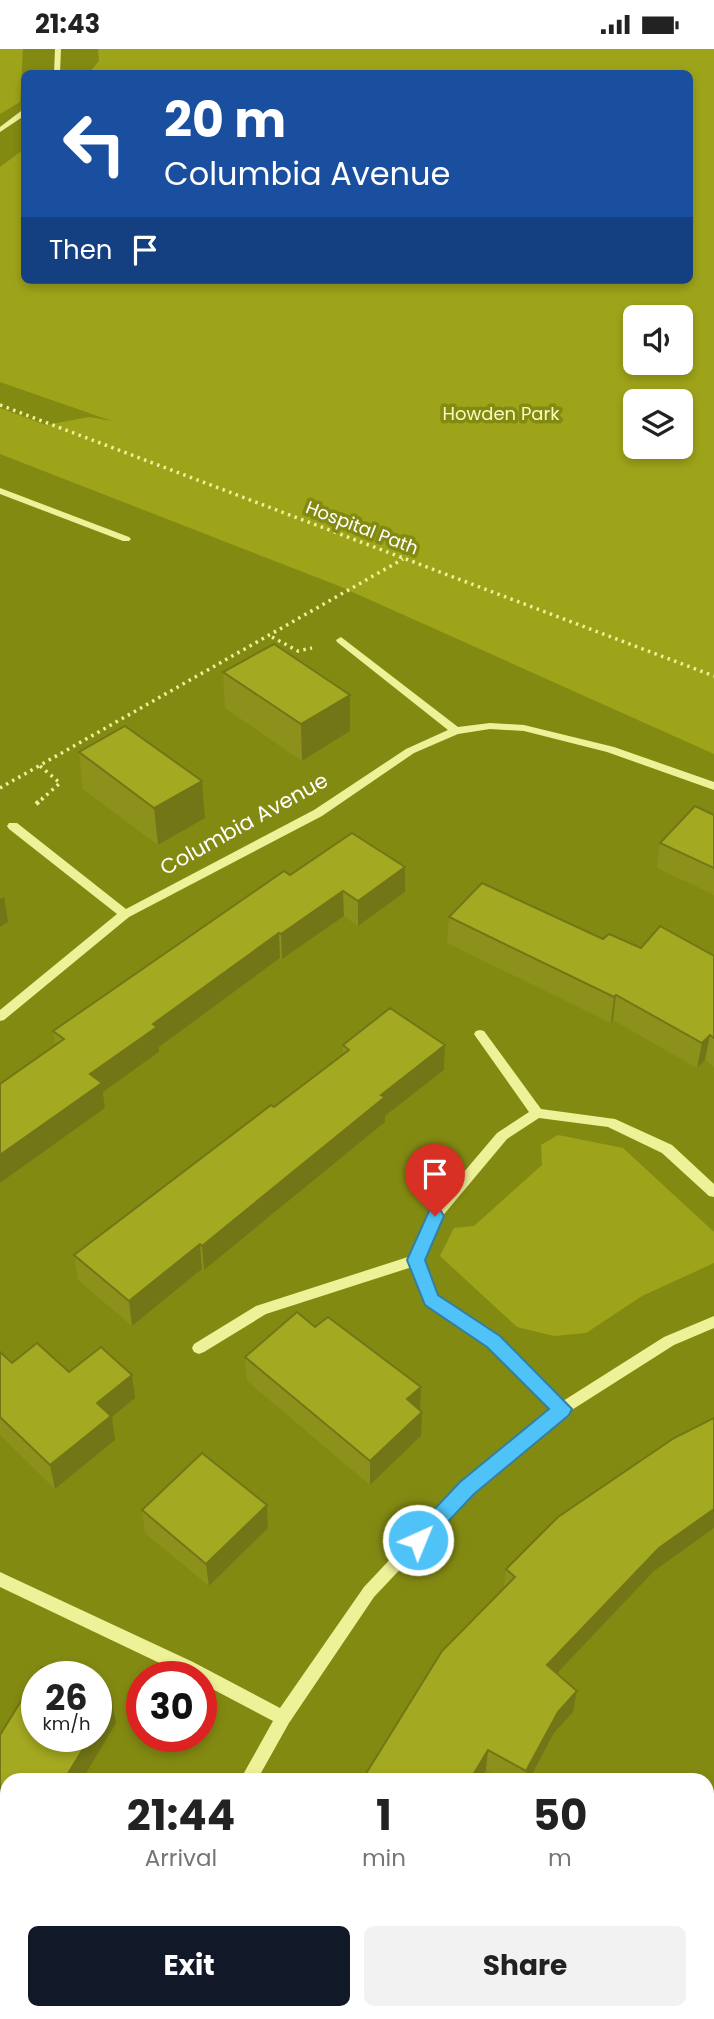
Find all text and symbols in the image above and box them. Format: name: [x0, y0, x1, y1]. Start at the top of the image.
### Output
text: 21:43: [35, 6, 100, 42]
text: 20 m: [164, 86, 286, 154]
icon: left: [49, 98, 140, 189]
text: Columbia Avenue: [164, 151, 450, 196]
icon: arrive: [126, 231, 164, 269]
text: Then: [49, 232, 112, 268]
map controls: [623, 305, 693, 459]
button: sound: [623, 305, 693, 375]
button: layers: [623, 389, 693, 459]
park label: Howden Park: [443, 401, 560, 426]
street label: Hospital Path: [302, 495, 422, 560]
street label: Columbia Avenue: [155, 765, 333, 882]
pin: [405, 1144, 465, 1216]
icon: arrive: [416, 1155, 454, 1193]
position arrow: [381, 1503, 455, 1577]
speed limit sign: 30: [126, 1661, 217, 1752]
text: 26: [45, 1673, 88, 1722]
text: km/h: [43, 1711, 90, 1736]
text: 21:44: [127, 1786, 235, 1845]
text: 1: [376, 1786, 392, 1845]
text: 50: [533, 1786, 587, 1845]
text: Arrival: [145, 1842, 217, 1874]
text: min: [362, 1842, 406, 1874]
text: m: [548, 1842, 572, 1874]
button: Exit: [28, 1926, 350, 2006]
button: Share: [364, 1926, 686, 2006]

